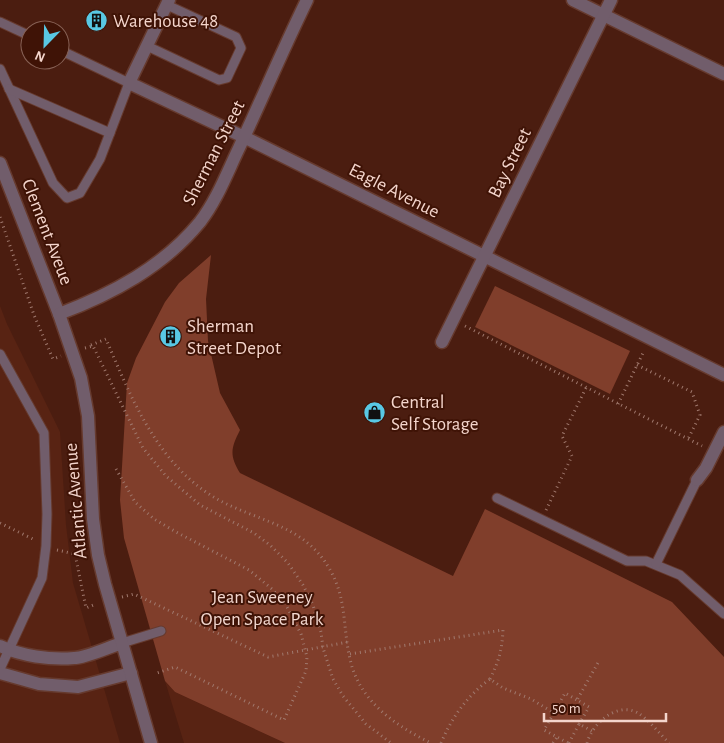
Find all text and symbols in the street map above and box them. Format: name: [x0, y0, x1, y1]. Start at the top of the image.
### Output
building icon: Warehouse 48: [85, 9, 109, 33]
place label: Warehouse 48: [113, 12, 218, 31]
north arrow: [20, 20, 70, 70]
text: N: [33, 48, 48, 64]
street label: Sherman Street: [179, 97, 249, 209]
street label: Bay Street: [485, 125, 535, 201]
street label: Eagle Avenue: [346, 160, 442, 222]
street label: Clement Aveue: [18, 176, 76, 288]
place label: Sherman Street Depot: [187, 317, 281, 358]
building icon: Sherman Street Depot: [159, 325, 183, 349]
place label: Central Self Storage: [391, 393, 479, 434]
shop icon: Central Self Storage: [363, 401, 387, 425]
street label: Atlantic Avenue: [61, 442, 91, 560]
park label: Jean Sweeney Open Space Park: [201, 588, 324, 629]
scale bar: [544, 690, 666, 722]
text: 50 m: [552, 701, 581, 716]

